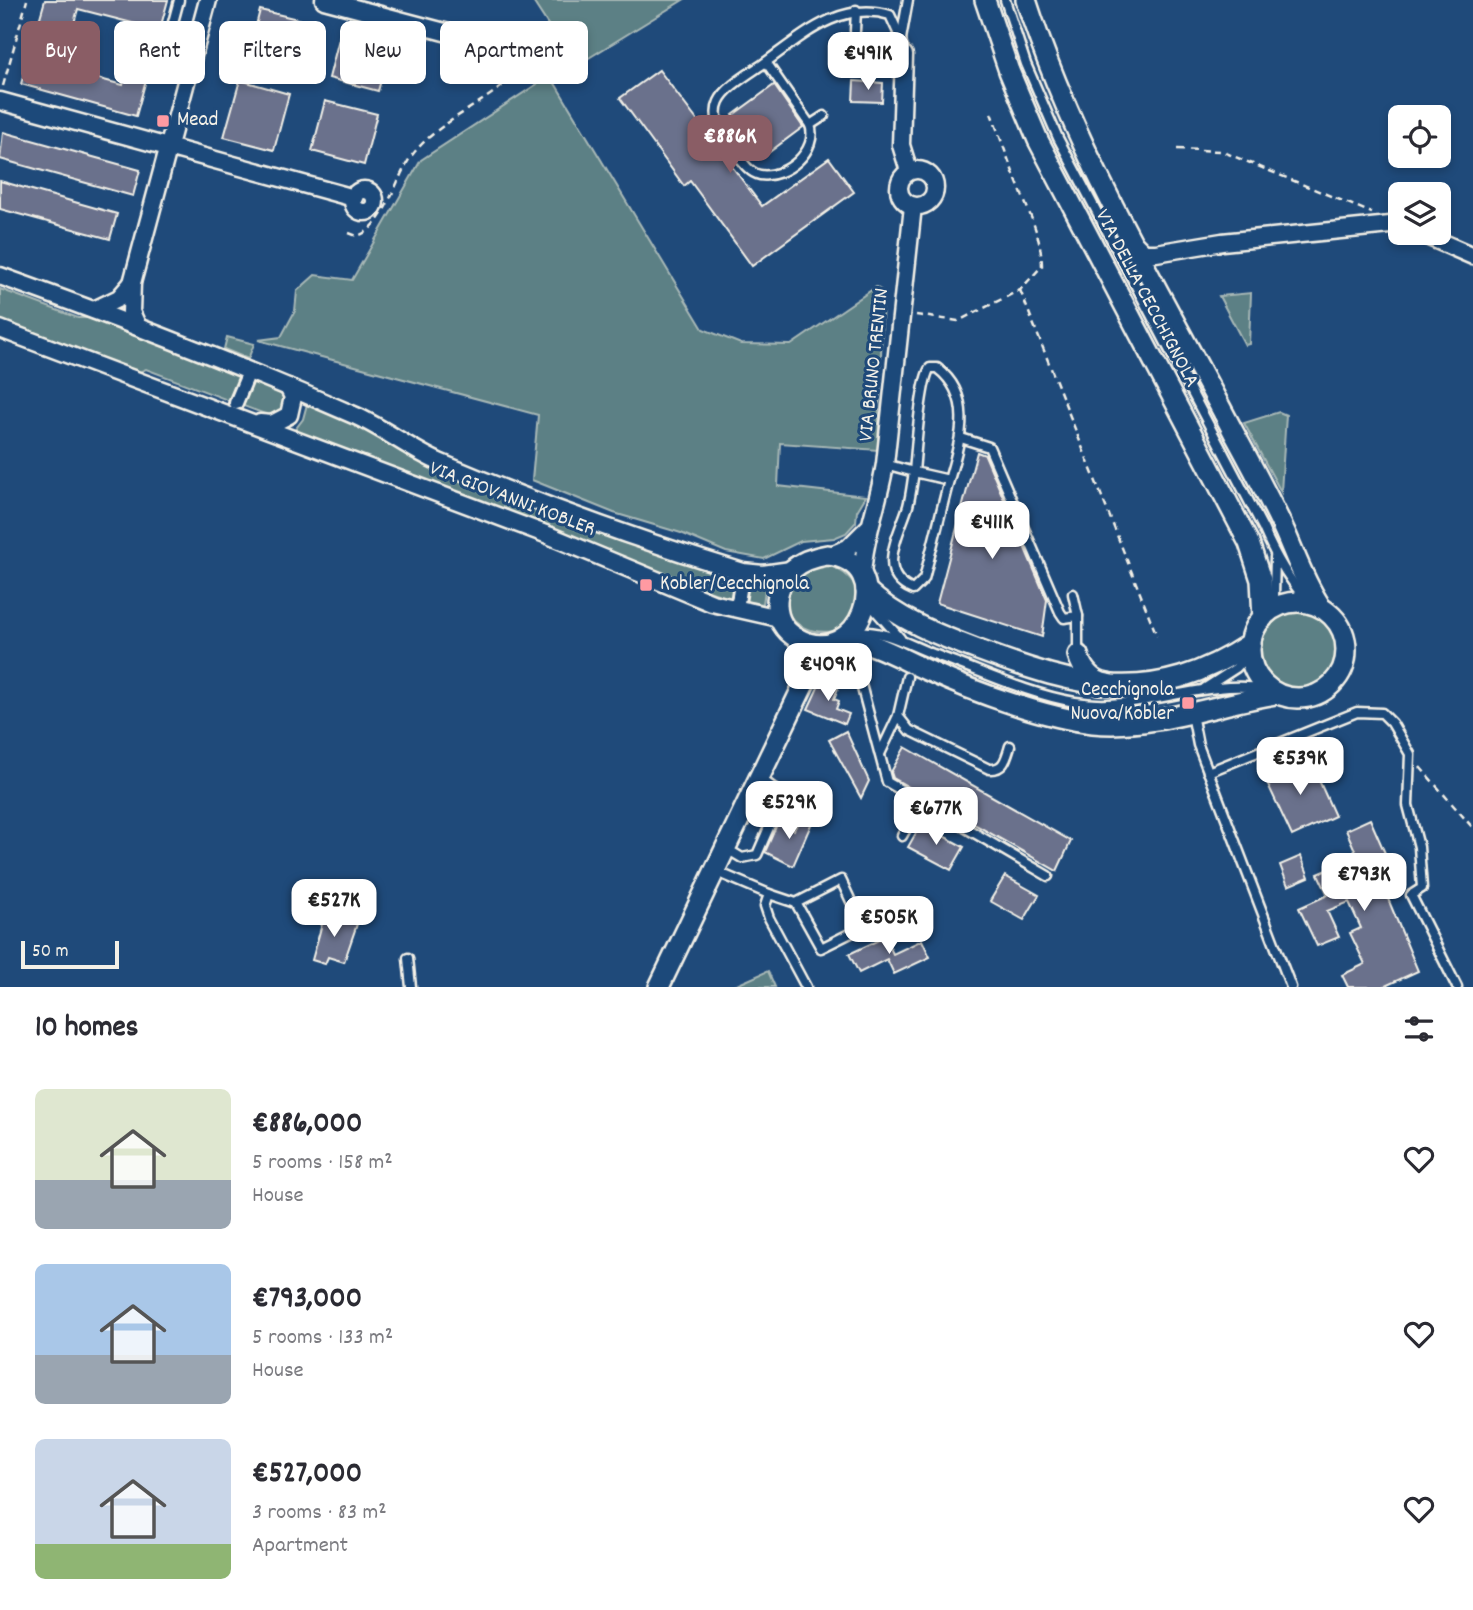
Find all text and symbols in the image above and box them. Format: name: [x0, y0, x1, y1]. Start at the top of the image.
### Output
chip: Buy: [21, 21, 100, 84]
chip: Rent: [114, 21, 205, 84]
chip: Filters: [219, 21, 326, 84]
chip: New: [340, 21, 426, 84]
chip: Apartment: [440, 21, 588, 84]
pin: €491K: [819, 32, 917, 92]
text: €491K: [844, 38, 892, 71]
map controls: [1388, 105, 1451, 245]
button: locate: [1388, 105, 1451, 168]
place label: Mead: [177, 106, 218, 136]
marker: Mead: [155, 113, 171, 129]
pin: €886K: [681, 116, 779, 175]
text: €886K: [703, 121, 757, 154]
button: layers: [1388, 182, 1451, 245]
street label: VIA DELLA CECCHIGNOLA: [1086, 205, 1206, 393]
street label: VIA BRUNO TRENTIN: [852, 287, 898, 443]
street label: VIA GIOVANNI KOBLER: [425, 455, 599, 545]
pin: €411K: [943, 502, 1041, 561]
text: €411K: [970, 507, 1014, 540]
place label: Kobler/Cecchignola: [660, 570, 810, 600]
marker: Kobler/Cecchignola: [638, 577, 654, 593]
pin: €409K: [779, 644, 877, 703]
text: €409K: [800, 649, 856, 682]
place label: Cecchignola Nuova/Kobler: [1070, 676, 1175, 730]
marker: Cecchignola Nuova/Kobler: [1180, 695, 1196, 711]
pin: €539K: [1251, 738, 1349, 797]
text: €539K: [1273, 743, 1327, 776]
pin: €529K: [740, 782, 838, 841]
text: €529K: [762, 787, 816, 820]
pin: €677K: [887, 788, 985, 847]
text: €677K: [910, 793, 962, 826]
pin: €793K: [1315, 853, 1413, 913]
text: €793K: [1337, 859, 1391, 892]
pin: €527K: [285, 880, 383, 939]
text: €527K: [308, 885, 360, 918]
pin: €505K: [840, 897, 938, 956]
text: €505K: [860, 902, 918, 935]
scale bar: [21, 938, 119, 970]
text: 50 m: [32, 939, 69, 966]
text: 10 homes: [35, 1008, 138, 1051]
icon: filters: [1400, 1010, 1438, 1048]
text: €886,000: [252, 1104, 362, 1147]
icon: home: [91, 1117, 175, 1201]
icon: heart: [1400, 1140, 1438, 1178]
text: 5 rooms · 158 m²: [252, 1147, 393, 1180]
text: House: [252, 1180, 304, 1213]
text: €793,000: [252, 1279, 362, 1322]
icon: home: [91, 1292, 175, 1376]
icon: heart: [1400, 1315, 1438, 1353]
text: 5 rooms · 133 m²: [252, 1322, 393, 1355]
text: House: [252, 1355, 304, 1388]
text: €527,000: [252, 1454, 362, 1497]
icon: home: [91, 1467, 175, 1551]
icon: heart: [1400, 1490, 1438, 1528]
text: 3 rooms · 83 m²: [252, 1497, 387, 1530]
text: Apartment: [252, 1530, 348, 1563]

